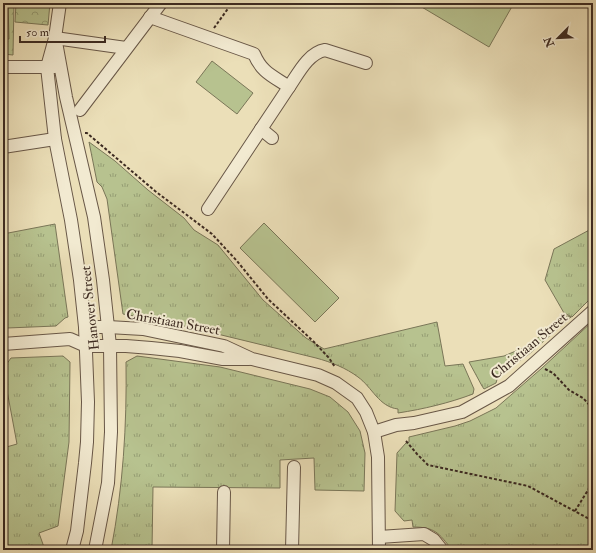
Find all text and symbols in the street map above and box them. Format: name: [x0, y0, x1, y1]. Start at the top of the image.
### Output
scale bar: [20, 18, 105, 44]
north arrow: [538, 18, 578, 58]
text: 50 m: [26, 25, 50, 40]
text: N: [541, 34, 558, 50]
street label: Hanover Street: [77, 265, 103, 351]
street label: Christiaan Street: [125, 305, 222, 339]
street label: Christiaan Street: [487, 309, 571, 383]

